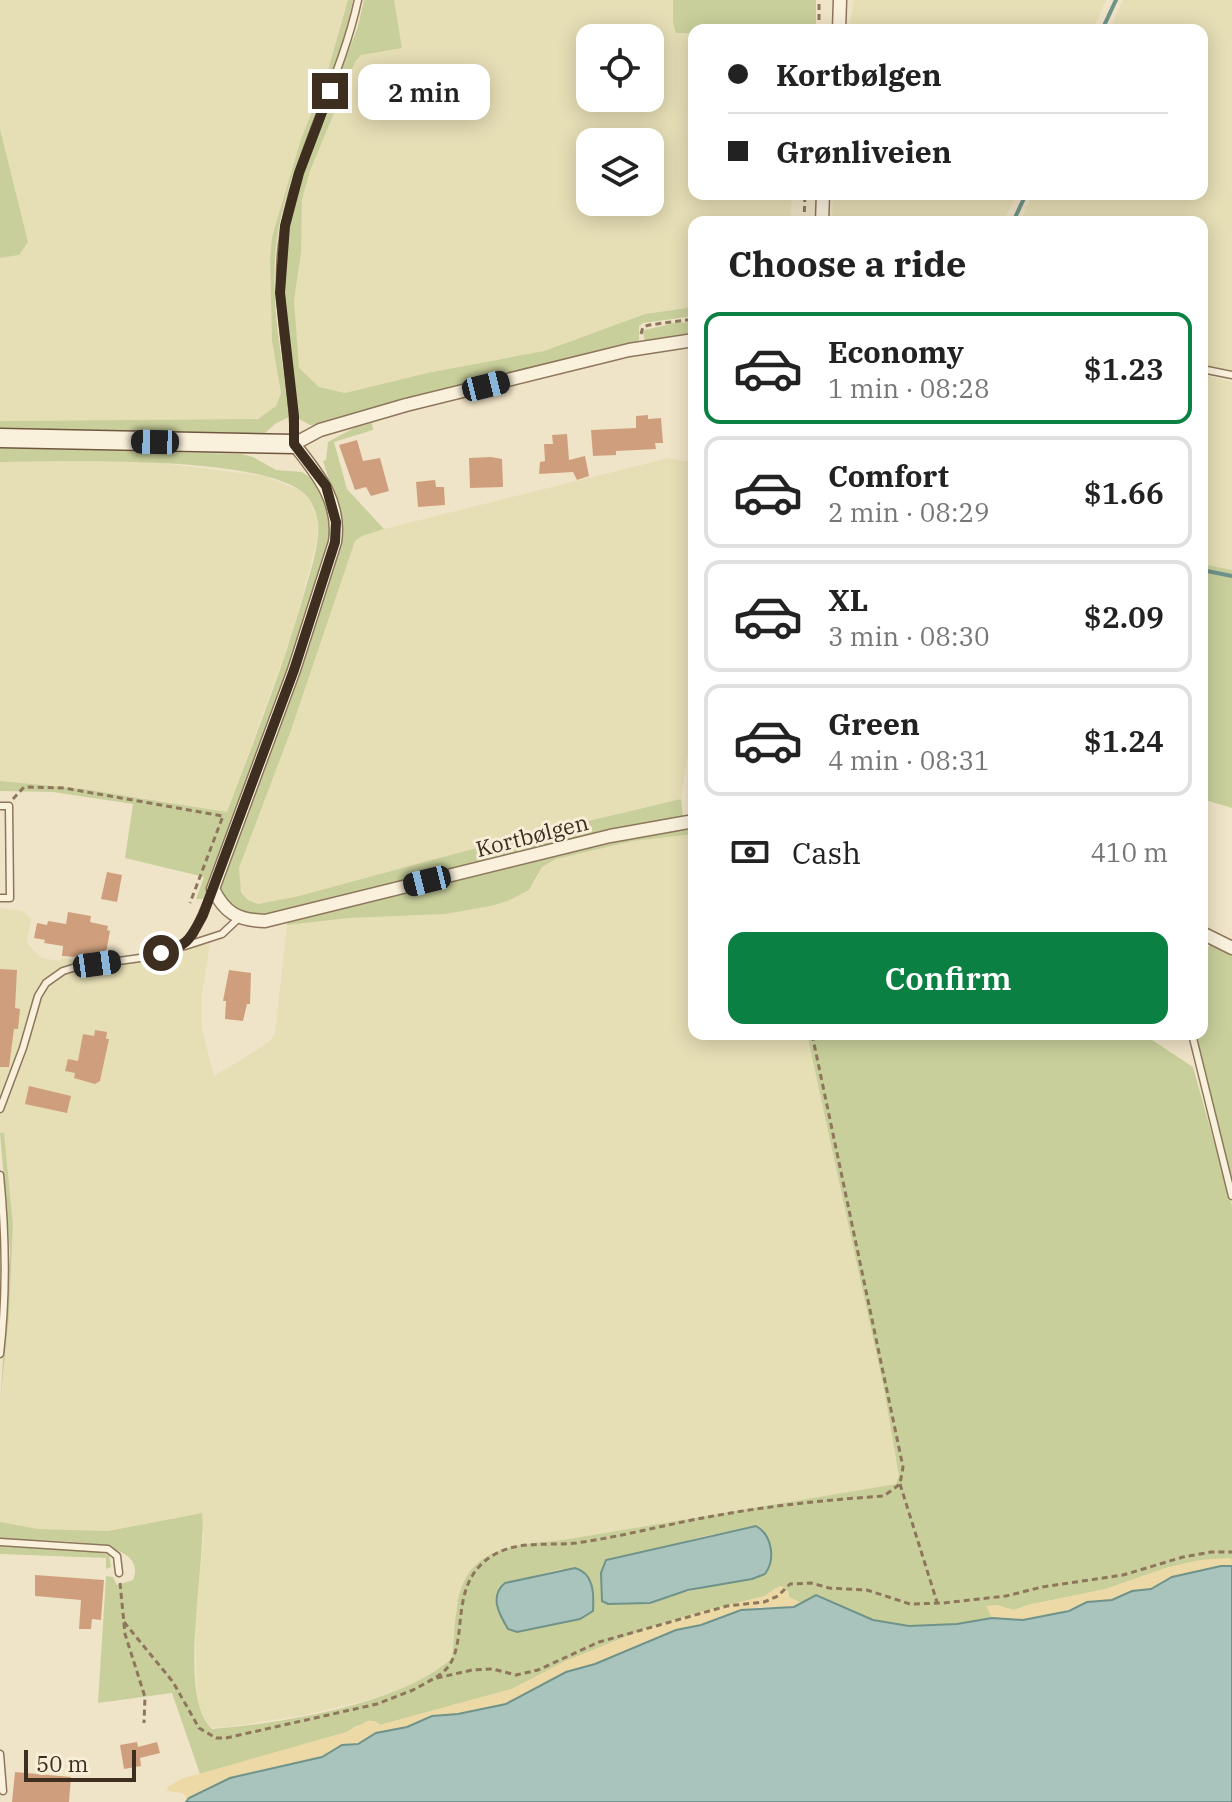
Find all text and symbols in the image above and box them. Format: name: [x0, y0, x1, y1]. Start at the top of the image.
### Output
map controls: [576, 24, 664, 216]
button: locate: [576, 24, 664, 112]
text: Kortbølgen: [776, 55, 942, 94]
callout: 2 min: [358, 63, 490, 119]
route end: [312, 73, 348, 109]
text: 2 min: [388, 75, 460, 109]
button: layers: [576, 128, 664, 216]
text: Grønliveien: [776, 132, 952, 171]
text: Choose a ride: [728, 240, 967, 287]
icon: car: [732, 332, 804, 404]
text: Economy: [828, 332, 964, 371]
text: $1.23: [1084, 349, 1164, 388]
car: [460, 369, 512, 403]
text: 1 min · 08:28: [828, 371, 990, 405]
car: [131, 430, 179, 454]
icon: car: [732, 456, 804, 528]
text: Comfort: [828, 456, 949, 495]
text: $1.66: [1084, 473, 1164, 512]
text: 2 min · 08:29: [828, 495, 990, 529]
icon: car: [732, 580, 804, 652]
text: XL: [828, 580, 868, 619]
text: $2.09: [1084, 597, 1164, 636]
text: 3 min · 08:30: [828, 619, 990, 653]
icon: car: [732, 704, 804, 776]
text: Green: [828, 704, 920, 743]
text: $1.24: [1084, 721, 1164, 760]
text: 4 min · 08:31: [828, 743, 990, 777]
street label: Kortbølgen: [473, 807, 591, 863]
icon: cash: [728, 830, 772, 874]
text: Cash: [792, 833, 861, 872]
text: 410 m: [1090, 835, 1168, 869]
car: [401, 864, 453, 898]
button: Confirm: [728, 932, 1168, 1024]
route start: [143, 935, 179, 971]
car: [72, 949, 122, 979]
scale bar: [24, 1746, 136, 1782]
text: 50 m: [36, 1749, 88, 1778]

